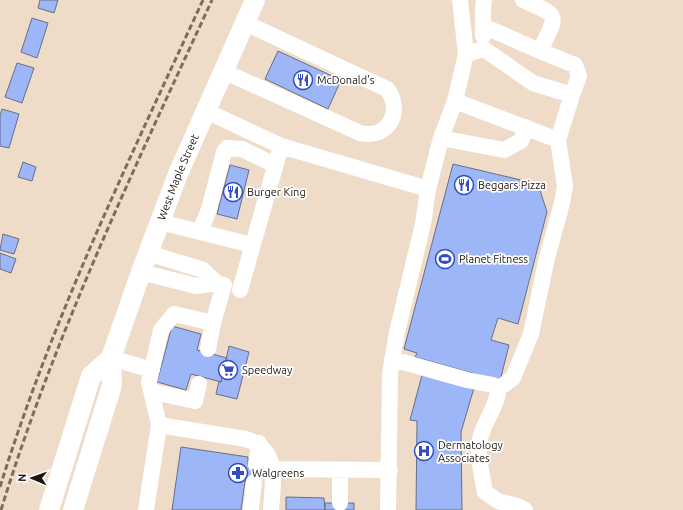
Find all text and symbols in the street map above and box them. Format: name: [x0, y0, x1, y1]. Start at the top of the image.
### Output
restaurant icon: McDonald's: [292, 69, 314, 91]
place label: McDonald's: [317, 74, 375, 86]
street label: West Maple Street: [155, 132, 201, 222]
restaurant icon: Beggars Pizza: [453, 174, 475, 196]
place label: Beggars Pizza: [478, 179, 546, 191]
restaurant icon: Burger King: [222, 181, 244, 203]
place label: Burger King: [247, 186, 306, 198]
sports icon: Planet Fitness: [434, 248, 456, 270]
place label: Planet Fitness: [459, 253, 528, 265]
supermarket icon: Speedway: [217, 359, 239, 381]
place label: Speedway: [242, 364, 293, 376]
place label: Dermatology Associates: [438, 439, 504, 464]
hospital icon: Dermatology Associates: [413, 440, 435, 462]
north arrow: [12, 458, 52, 498]
pharmacy icon: Walgreens: [227, 462, 249, 484]
place label: Walgreens: [252, 467, 304, 479]
text: N: [16, 473, 28, 482]

